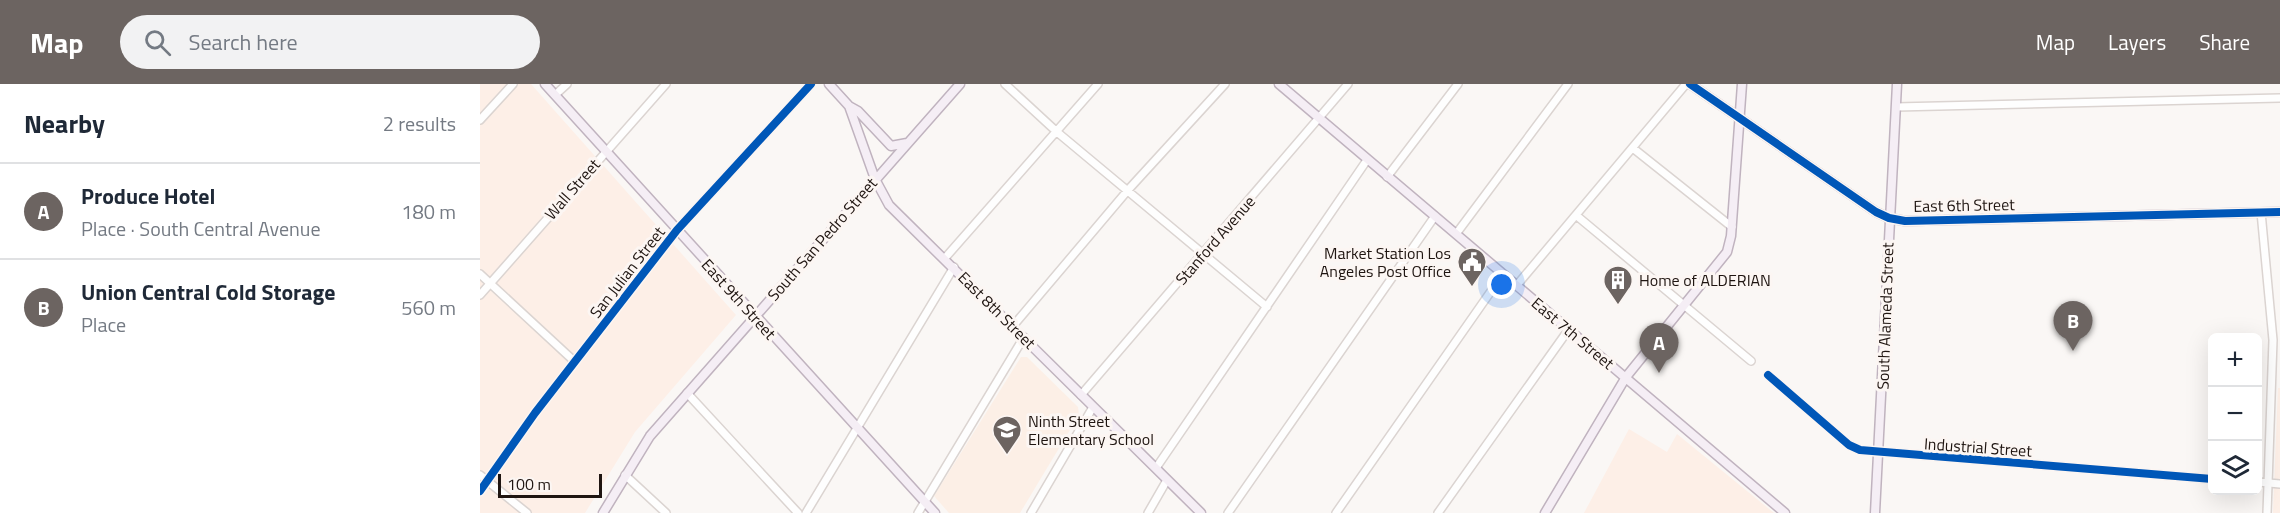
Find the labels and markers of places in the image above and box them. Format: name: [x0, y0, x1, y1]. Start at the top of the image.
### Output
place label: Market Station Los Angeles Post Office: [1320, 241, 1451, 283]
public building icon: Market Station Los Angeles Post Office: [1456, 246, 1488, 288]
building icon: Home of ALDERIAN: [1602, 264, 1634, 306]
place label: Home of ALDERIAN: [1639, 268, 1771, 292]
pin: B: [2054, 302, 2092, 351]
pin: A: [1640, 324, 1678, 373]
place label: Ninth Street Elementary School: [1028, 409, 1154, 451]
school or university icon: Ninth Street Elementary School: [991, 414, 1023, 456]

